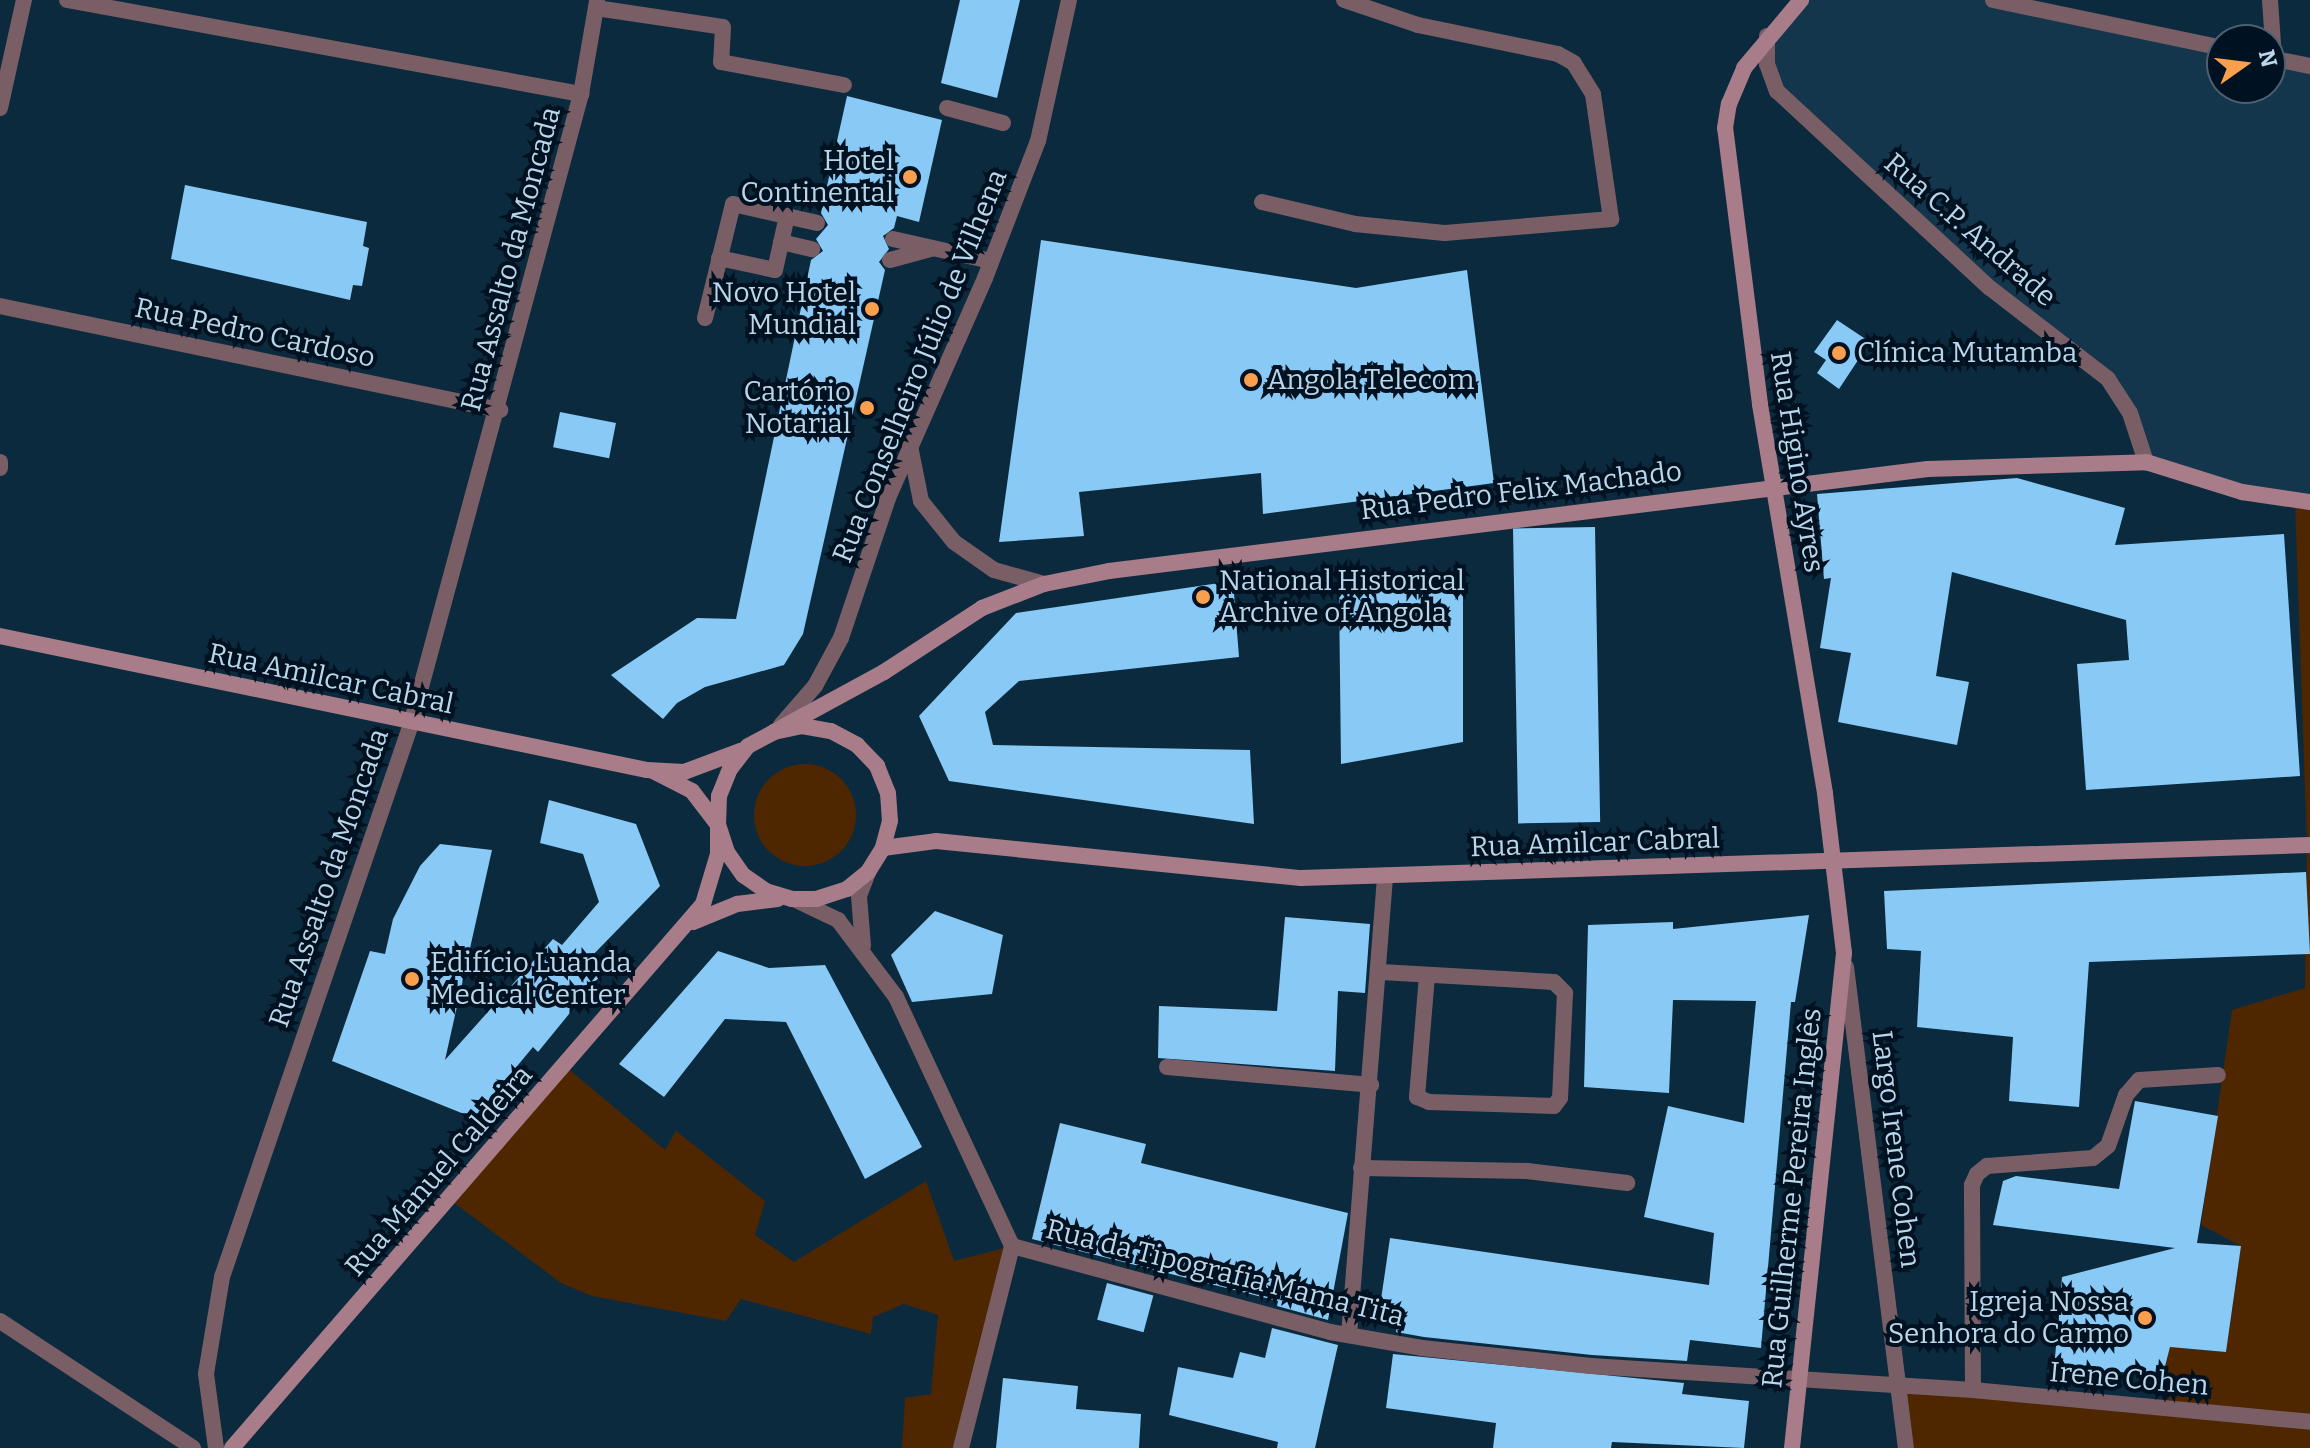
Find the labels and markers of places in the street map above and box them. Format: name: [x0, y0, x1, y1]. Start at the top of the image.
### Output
place label: Hotel Continental: [740, 144, 894, 210]
marker: Hotel Continental: [901, 168, 919, 186]
place label: Novo Hotel Mundial: [712, 276, 856, 342]
marker: Novo Hotel Mundial: [863, 300, 881, 318]
place label: Clínica Mutamba: [1857, 336, 2077, 370]
marker: Clínica Mutamba: [1828, 342, 1850, 364]
place label: Angola Telecom: [1267, 363, 1474, 397]
marker: Angola Telecom: [1242, 371, 1260, 389]
place label: Cartório Notarial: [744, 375, 851, 441]
marker: Cartório Notarial: [858, 399, 876, 417]
place label: National Historical Archive of Angola: [1219, 564, 1465, 630]
marker: National Historical Archive of Angola: [1194, 588, 1212, 606]
place label: Edifício Luanda Medical Center: [430, 946, 631, 1012]
marker: Edifício Luanda Medical Center: [401, 968, 423, 990]
place label: Igreja Nossa Senhora do Carmo: [1888, 1285, 2129, 1351]
marker: Igreja Nossa Senhora do Carmo: [2136, 1309, 2154, 1327]

